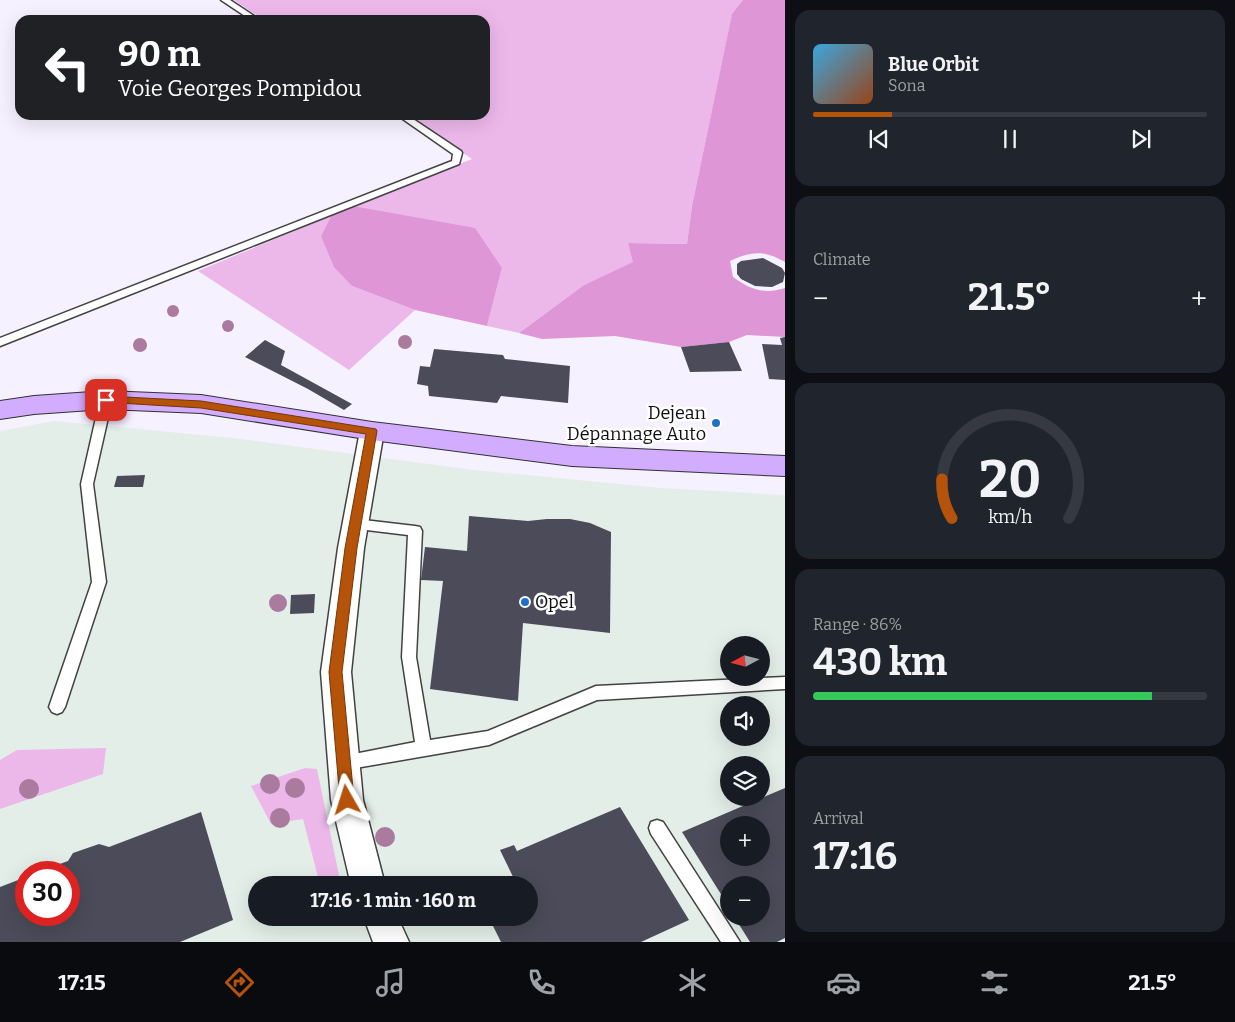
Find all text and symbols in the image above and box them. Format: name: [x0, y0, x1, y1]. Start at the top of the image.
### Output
text: 90 m: [118, 33, 201, 75]
icon: left: [35, 35, 100, 100]
text: Blue Orbit: [888, 53, 979, 76]
text: Voie Georges Pompidou: [118, 75, 362, 102]
text: Sona: [888, 76, 925, 95]
icon: previous: [865, 125, 893, 153]
icon: pause: [996, 125, 1024, 153]
icon: next: [1127, 125, 1155, 153]
text: Climate: [813, 250, 871, 269]
text: 21.5°: [968, 274, 1052, 320]
text: −: [813, 282, 828, 315]
text: +: [1191, 282, 1207, 315]
pin: [85, 379, 127, 421]
icon: arrive: [92, 386, 120, 414]
place label: Dejean Dépannage Auto: [567, 402, 707, 445]
marker: Dejean Dépannage Auto: [710, 417, 722, 429]
text: 20: [979, 448, 1041, 511]
text: km/h: [988, 506, 1032, 528]
place label: Opel: [535, 591, 574, 613]
marker: Opel: [519, 596, 531, 608]
text: Range · 86%: [813, 615, 902, 634]
north arrow: [720, 636, 770, 686]
map controls: [720, 636, 770, 926]
text: 430 km: [813, 639, 947, 685]
button: sound: [720, 696, 770, 746]
button: layers: [720, 756, 770, 806]
position arrow: [320, 773, 372, 825]
text: Arrival: [813, 809, 864, 828]
button: +: [720, 816, 770, 866]
text: 17:16: [813, 833, 897, 879]
speed limit sign: 30: [15, 861, 80, 926]
button: −: [720, 876, 770, 926]
text: 17:16 · 1 min · 160 m: [310, 889, 476, 912]
icon: directions: [222, 965, 257, 1000]
icon: music: [373, 965, 408, 1000]
icon: phone: [524, 965, 559, 1000]
icon: climate: [675, 965, 710, 1000]
icon: car: [826, 965, 861, 1000]
icon: filters: [977, 965, 1012, 1000]
text: 17:15: [58, 969, 106, 996]
text: 21.5°: [1128, 969, 1177, 996]

